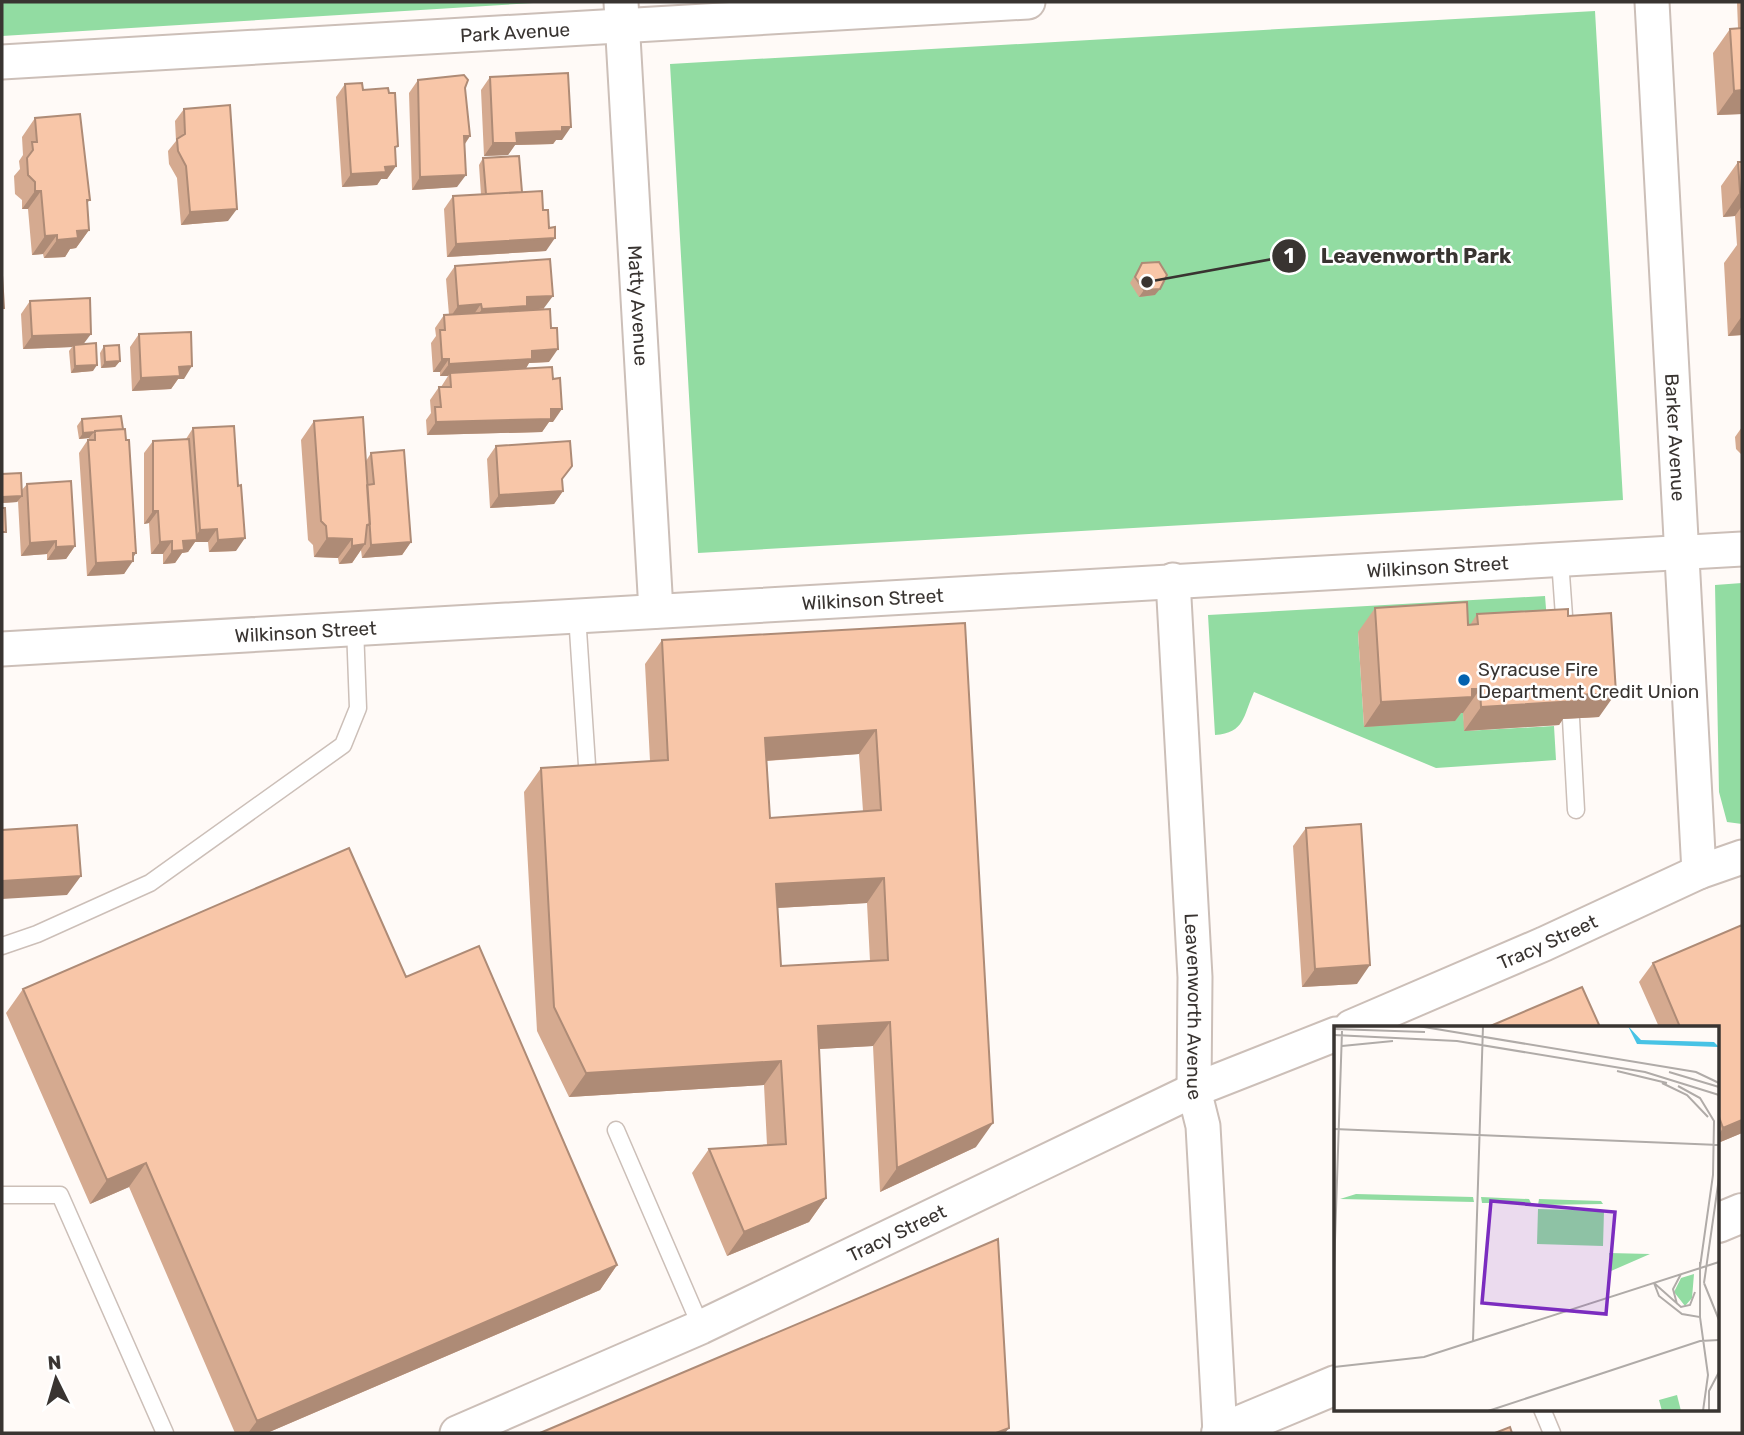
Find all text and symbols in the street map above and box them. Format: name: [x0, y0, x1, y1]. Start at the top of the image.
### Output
street label: Park Avenue: [460, 18, 571, 47]
callout: Leavenworth Park: [1272, 235, 1526, 277]
text: 1: [1284, 243, 1294, 268]
text: Leavenworth Park: [1321, 243, 1512, 268]
street label: Matty Avenue: [623, 244, 653, 367]
street label: Barker Avenue: [1660, 373, 1690, 502]
street label: Wilkinson Street: [1366, 551, 1510, 583]
street label: Wilkinson Street: [801, 584, 945, 615]
street label: Wilkinson Street: [234, 616, 378, 648]
place label: Syracuse Fire Department Credit Union: [1478, 658, 1699, 703]
marker: Syracuse Fire Department Credit Union: [1456, 672, 1472, 688]
street label: Tracy Street: [1494, 910, 1602, 975]
street label: Leavenworth Avenue: [1179, 913, 1207, 1102]
inset map: [1334, 1026, 1720, 1410]
street label: Tracy Street: [844, 1200, 950, 1267]
north arrow: [21, 1344, 91, 1414]
text: N: [47, 1351, 62, 1375]

